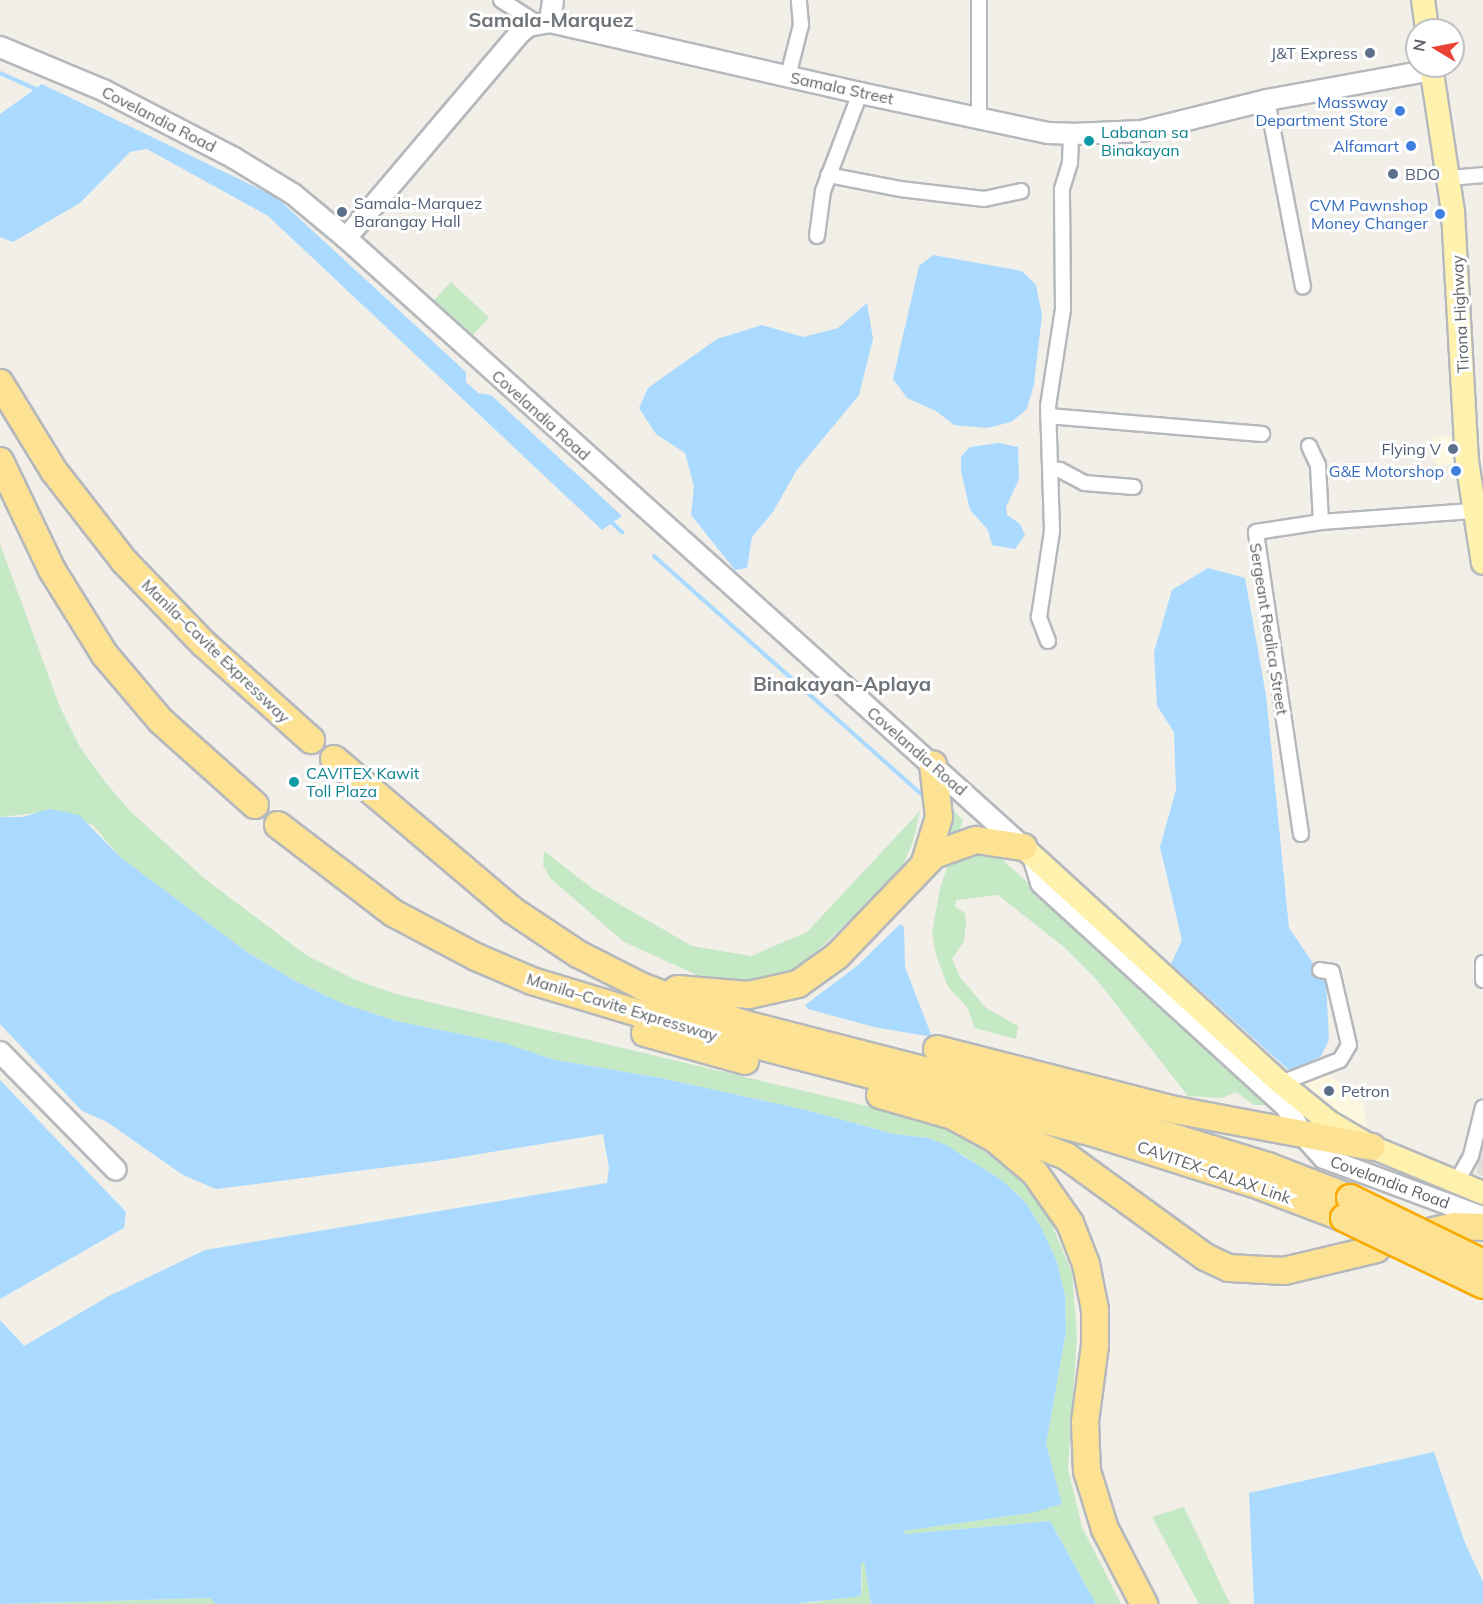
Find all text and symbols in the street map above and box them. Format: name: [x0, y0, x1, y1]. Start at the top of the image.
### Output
district label: Samala-Marquez: [468, 7, 634, 31]
north arrow: [1405, 18, 1465, 78]
text: N: [1408, 38, 1430, 53]
place label: J&T Express: [1271, 43, 1358, 63]
marker: J&T Express: [1363, 46, 1377, 60]
street label: Samala Street: [789, 68, 895, 108]
street label: Covelandia Road: [99, 82, 219, 156]
place label: Massway Department Store: [1255, 92, 1388, 130]
marker: Massway Department Store: [1393, 104, 1407, 118]
place label: Labanan sa Binakayan: [1101, 122, 1189, 160]
marker: Labanan sa Binakayan: [1082, 134, 1096, 148]
place label: Alfamart: [1333, 136, 1399, 156]
marker: Alfamart: [1404, 139, 1418, 153]
place label: BDO: [1405, 164, 1440, 184]
marker: BDO: [1386, 167, 1400, 181]
place label: Samala-Marquez Barangay Hall: [354, 193, 482, 231]
place label: CVM Pawnshop Money Changer: [1309, 195, 1428, 233]
marker: Samala-Marquez Barangay Hall: [335, 205, 349, 219]
marker: CVM Pawnshop Money Changer: [1433, 207, 1447, 221]
street label: Tirona Highway: [1447, 254, 1473, 374]
street label: Covelandia Road: [488, 366, 594, 464]
place label: Flying V: [1382, 439, 1441, 459]
marker: Flying V: [1446, 442, 1460, 456]
place label: G&E Motorshop: [1329, 461, 1444, 481]
marker: G&E Motorshop: [1449, 464, 1463, 478]
street label: Sergeant Realica Street: [1246, 541, 1292, 717]
street label: Manila–Cavite Expressway: [138, 575, 294, 727]
district label: Binakayan-Aplaya: [753, 671, 931, 695]
street label: Covelandia Road: [863, 703, 971, 799]
place label: CAVITEX Kawit Toll Plaza: [306, 763, 419, 801]
marker: CAVITEX Kawit Toll Plaza: [287, 775, 301, 789]
street label: Manila–Cavite Expressway: [524, 969, 720, 1045]
place label: Petron: [1341, 1081, 1390, 1101]
marker: Petron: [1322, 1084, 1336, 1098]
street label: CAVITEX–CALAX Link: [1135, 1137, 1293, 1207]
street label: Covelandia Road: [1328, 1151, 1452, 1213]

